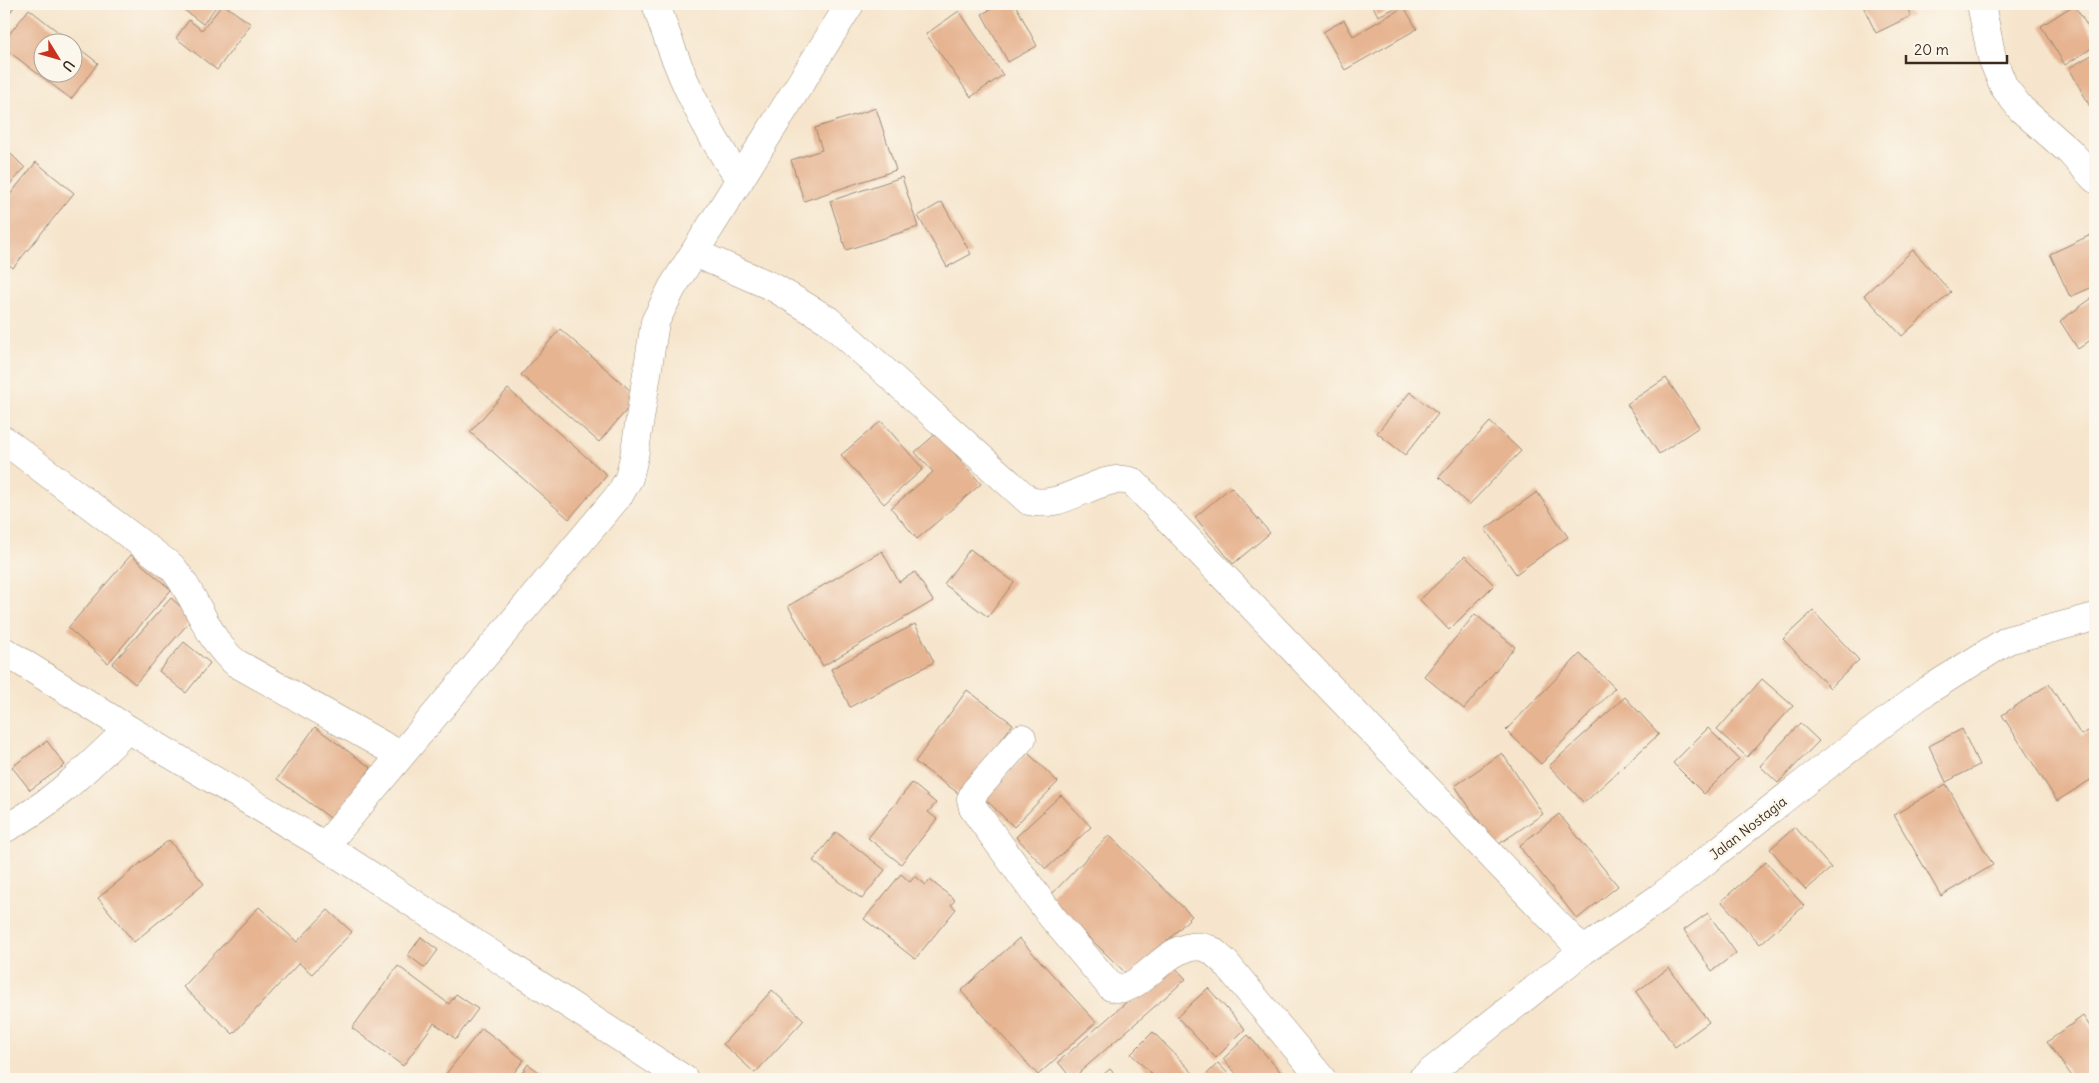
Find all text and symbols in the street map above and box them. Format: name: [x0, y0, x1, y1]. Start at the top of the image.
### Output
north arrow: [32, 32, 82, 82]
scale bar: [1906, 32, 2008, 64]
text: 20 m: [1914, 40, 1949, 59]
text: U: [58, 57, 78, 75]
street label: Jalan Nostagia: [1706, 792, 1790, 864]

